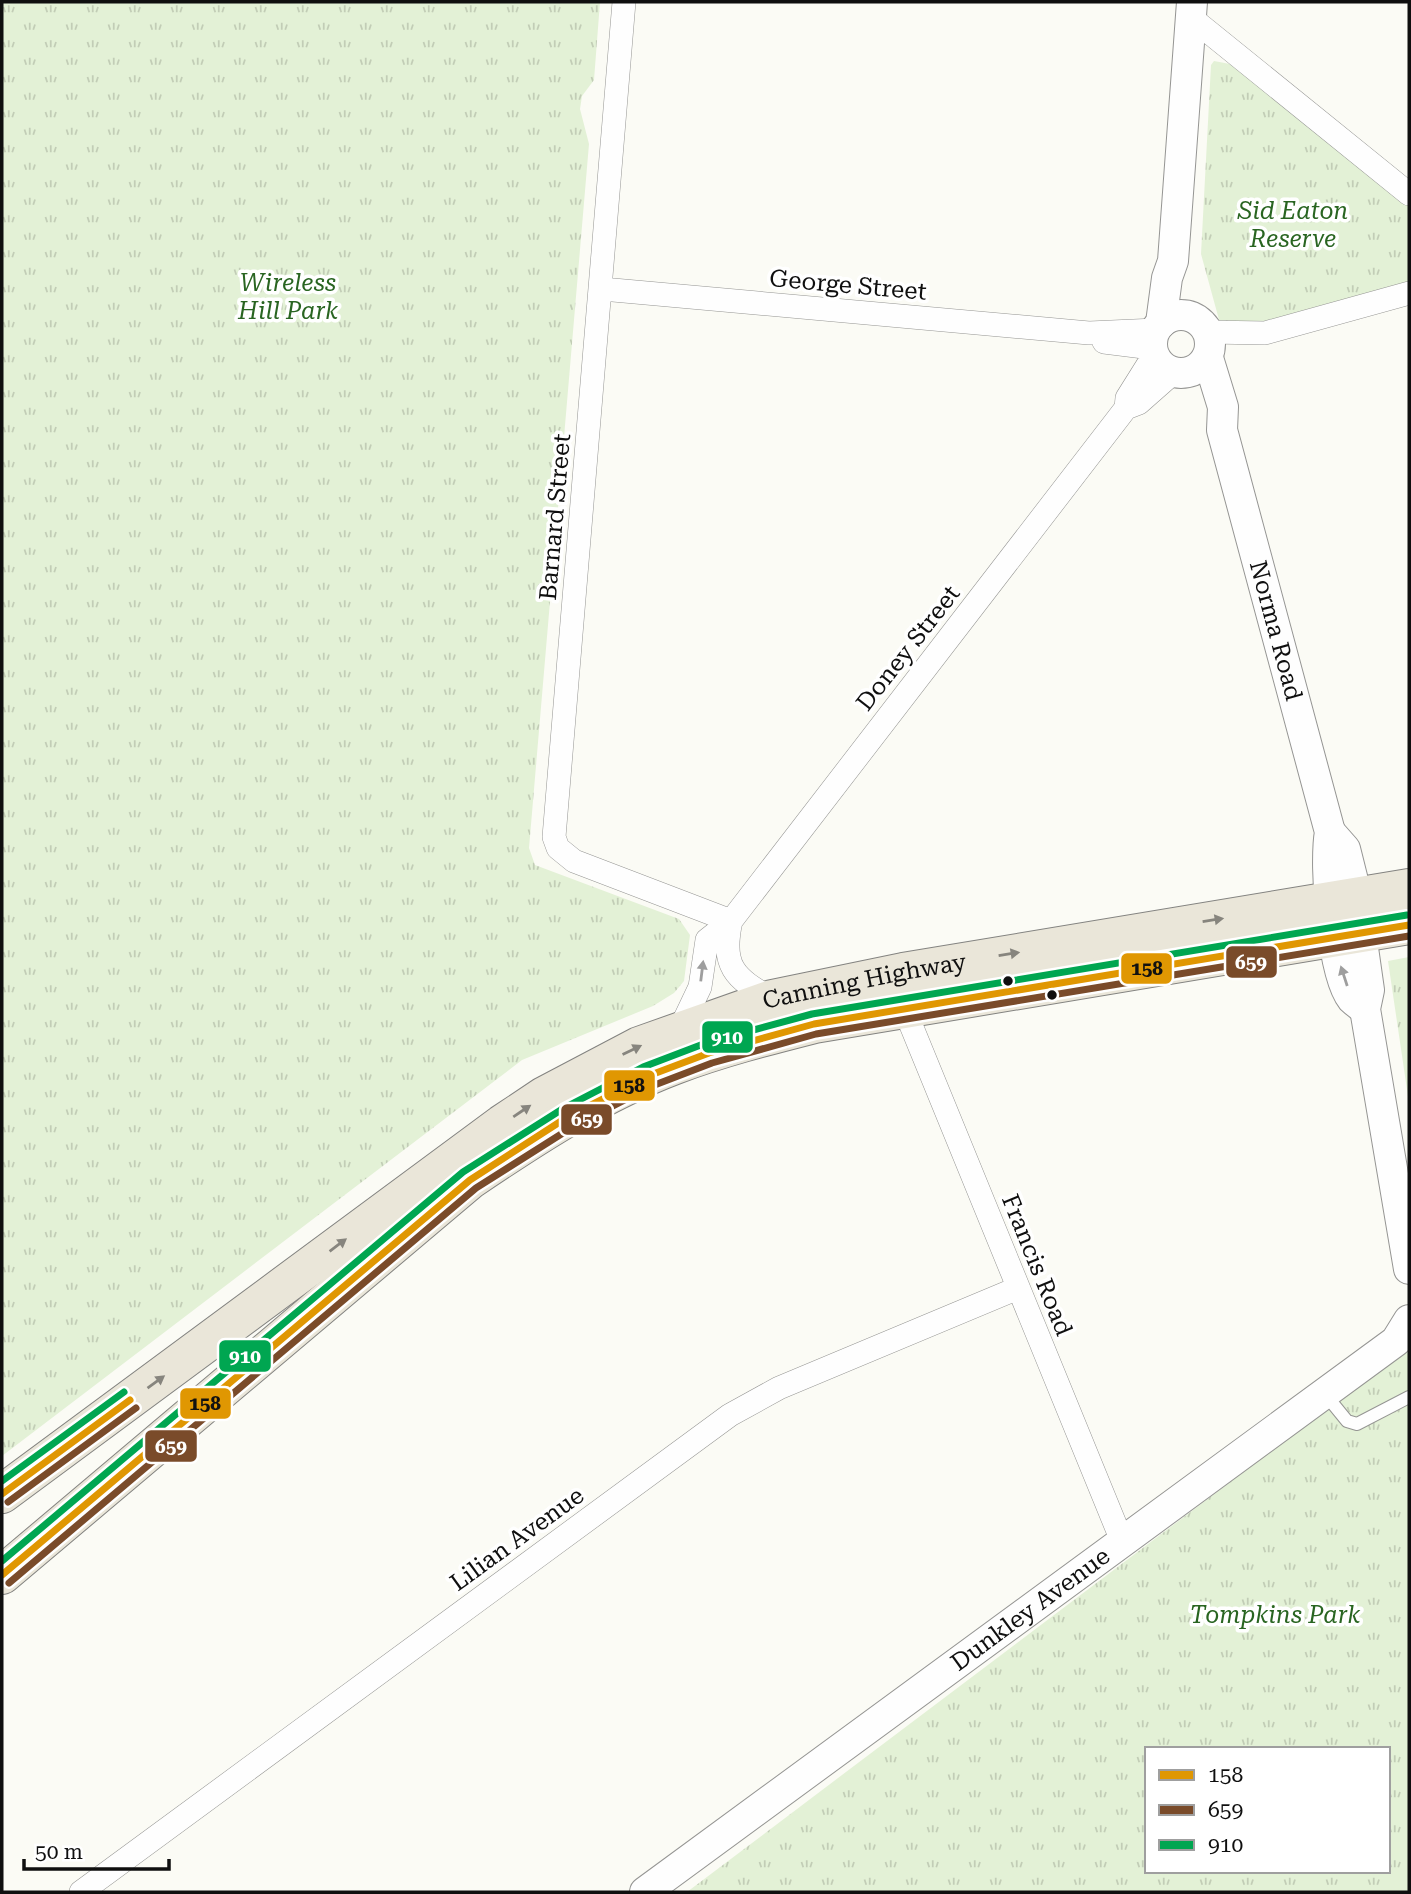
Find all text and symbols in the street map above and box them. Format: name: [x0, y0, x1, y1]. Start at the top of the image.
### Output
park label: Sid Eaton Reserve: [1237, 197, 1348, 253]
street label: George Street: [768, 264, 928, 306]
park label: Wireless Hill Park: [237, 269, 338, 325]
street label: Barnard Street: [534, 432, 576, 602]
street label: Norma Road: [1244, 558, 1308, 704]
street label: Doney Street: [851, 580, 966, 716]
one-way arrow: [1202, 914, 1224, 925]
line badge: 659: [1225, 945, 1278, 979]
street label: Canning Highway: [759, 948, 969, 1015]
one-way arrow: [998, 948, 1020, 959]
text: 659: [1235, 951, 1267, 974]
line badge: 158: [1120, 952, 1173, 985]
text: 158: [1131, 957, 1163, 980]
one-way arrow: [696, 960, 707, 982]
one-way arrow: [1338, 966, 1348, 987]
unlabelled marker: [1001, 974, 1015, 988]
unlabelled marker: [1045, 988, 1059, 1002]
line badge: 910: [701, 1020, 754, 1054]
text: 910: [711, 1026, 743, 1049]
one-way arrow: [622, 1044, 642, 1055]
line badge: 158: [603, 1069, 656, 1102]
text: 158: [613, 1074, 645, 1097]
line badge: 659: [560, 1103, 613, 1136]
one-way arrow: [512, 1105, 531, 1118]
text: 659: [571, 1108, 603, 1131]
street label: Francis Road: [996, 1190, 1078, 1340]
one-way arrow: [329, 1239, 347, 1253]
line badge: 910: [218, 1339, 272, 1373]
text: 910: [229, 1345, 261, 1368]
one-way arrow: [147, 1375, 165, 1389]
line badge: 158: [179, 1387, 232, 1420]
text: 158: [189, 1392, 221, 1415]
line badge: 659: [144, 1429, 198, 1463]
text: 659: [155, 1435, 187, 1458]
street label: Lilian Avenue: [445, 1481, 589, 1597]
street label: Dunkley Avenue: [946, 1542, 1115, 1677]
park label: Tompkins Park: [1190, 1601, 1360, 1629]
legend: [1145, 1747, 1390, 1873]
text: 158: [1208, 1763, 1243, 1787]
text: 659: [1208, 1798, 1243, 1822]
scale bar: [24, 1828, 170, 1872]
text: 910: [1208, 1833, 1243, 1857]
text: 50 m: [35, 1840, 83, 1864]

